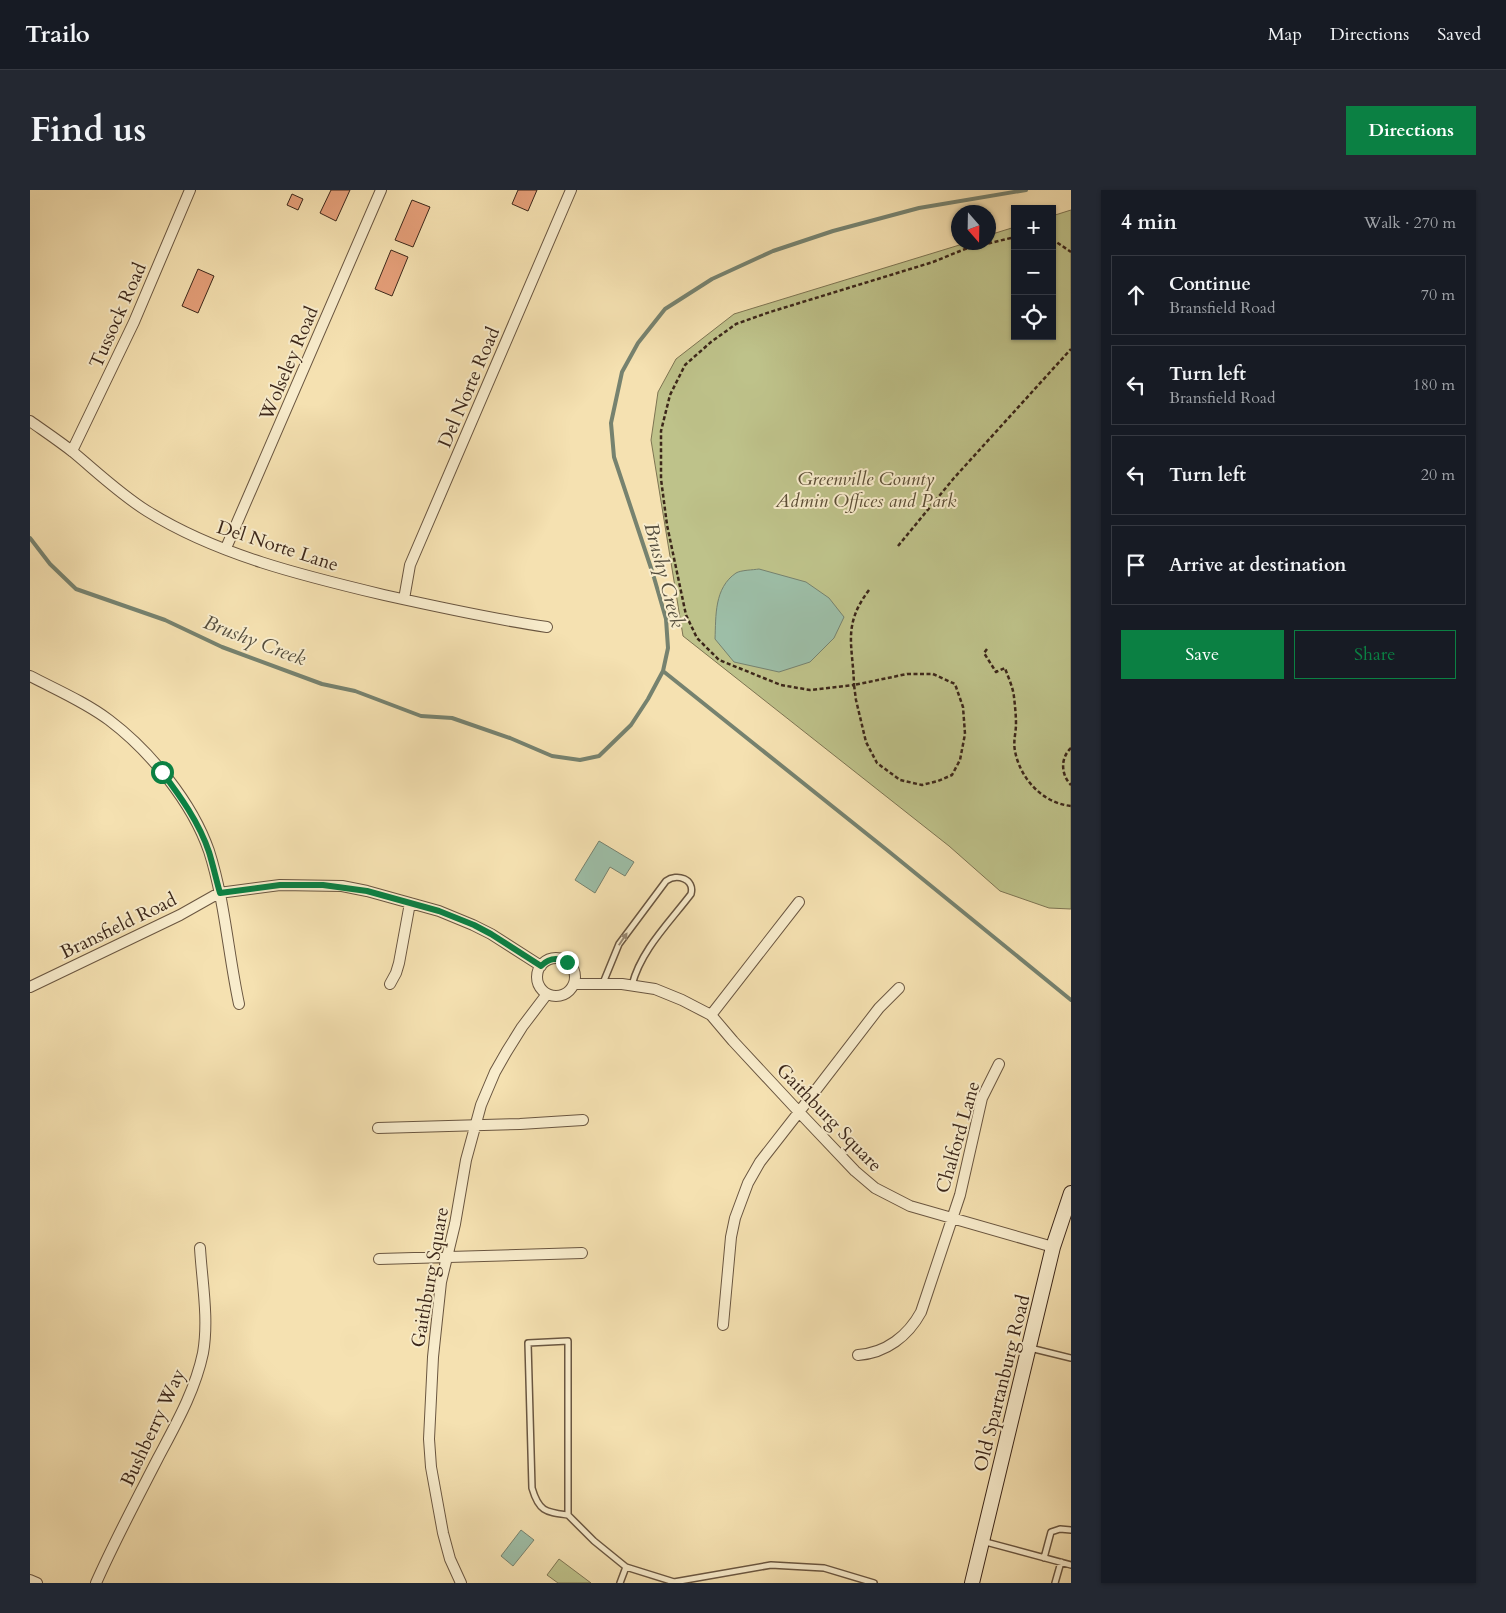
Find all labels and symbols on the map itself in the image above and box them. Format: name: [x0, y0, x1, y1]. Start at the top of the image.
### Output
north arrow: [951, 205, 996, 250]
street label: Tussock Road: [83, 258, 153, 372]
street label: Wolseley Road: [253, 302, 325, 425]
street label: Del Norte Road: [432, 323, 506, 452]
park label: Greenville County Admin Offices and Park: [775, 466, 957, 514]
street label: Del Norte Lane: [214, 514, 342, 578]
water label: Brushy Creek: [638, 520, 692, 631]
water label: Brushy Creek: [200, 609, 310, 672]
route start: [151, 761, 174, 784]
street label: Bransfield Road: [56, 887, 181, 965]
one-way arrow: [618, 933, 628, 946]
route end: [556, 951, 579, 974]
street label: Gaithburg Square: [771, 1058, 888, 1178]
street label: Chalford Lane: [930, 1078, 986, 1196]
street label: Gaithburg Square: [405, 1205, 455, 1349]
street label: Old Spartanburg Road: [967, 1292, 1037, 1474]
street label: Bushberry Way: [114, 1364, 192, 1491]

